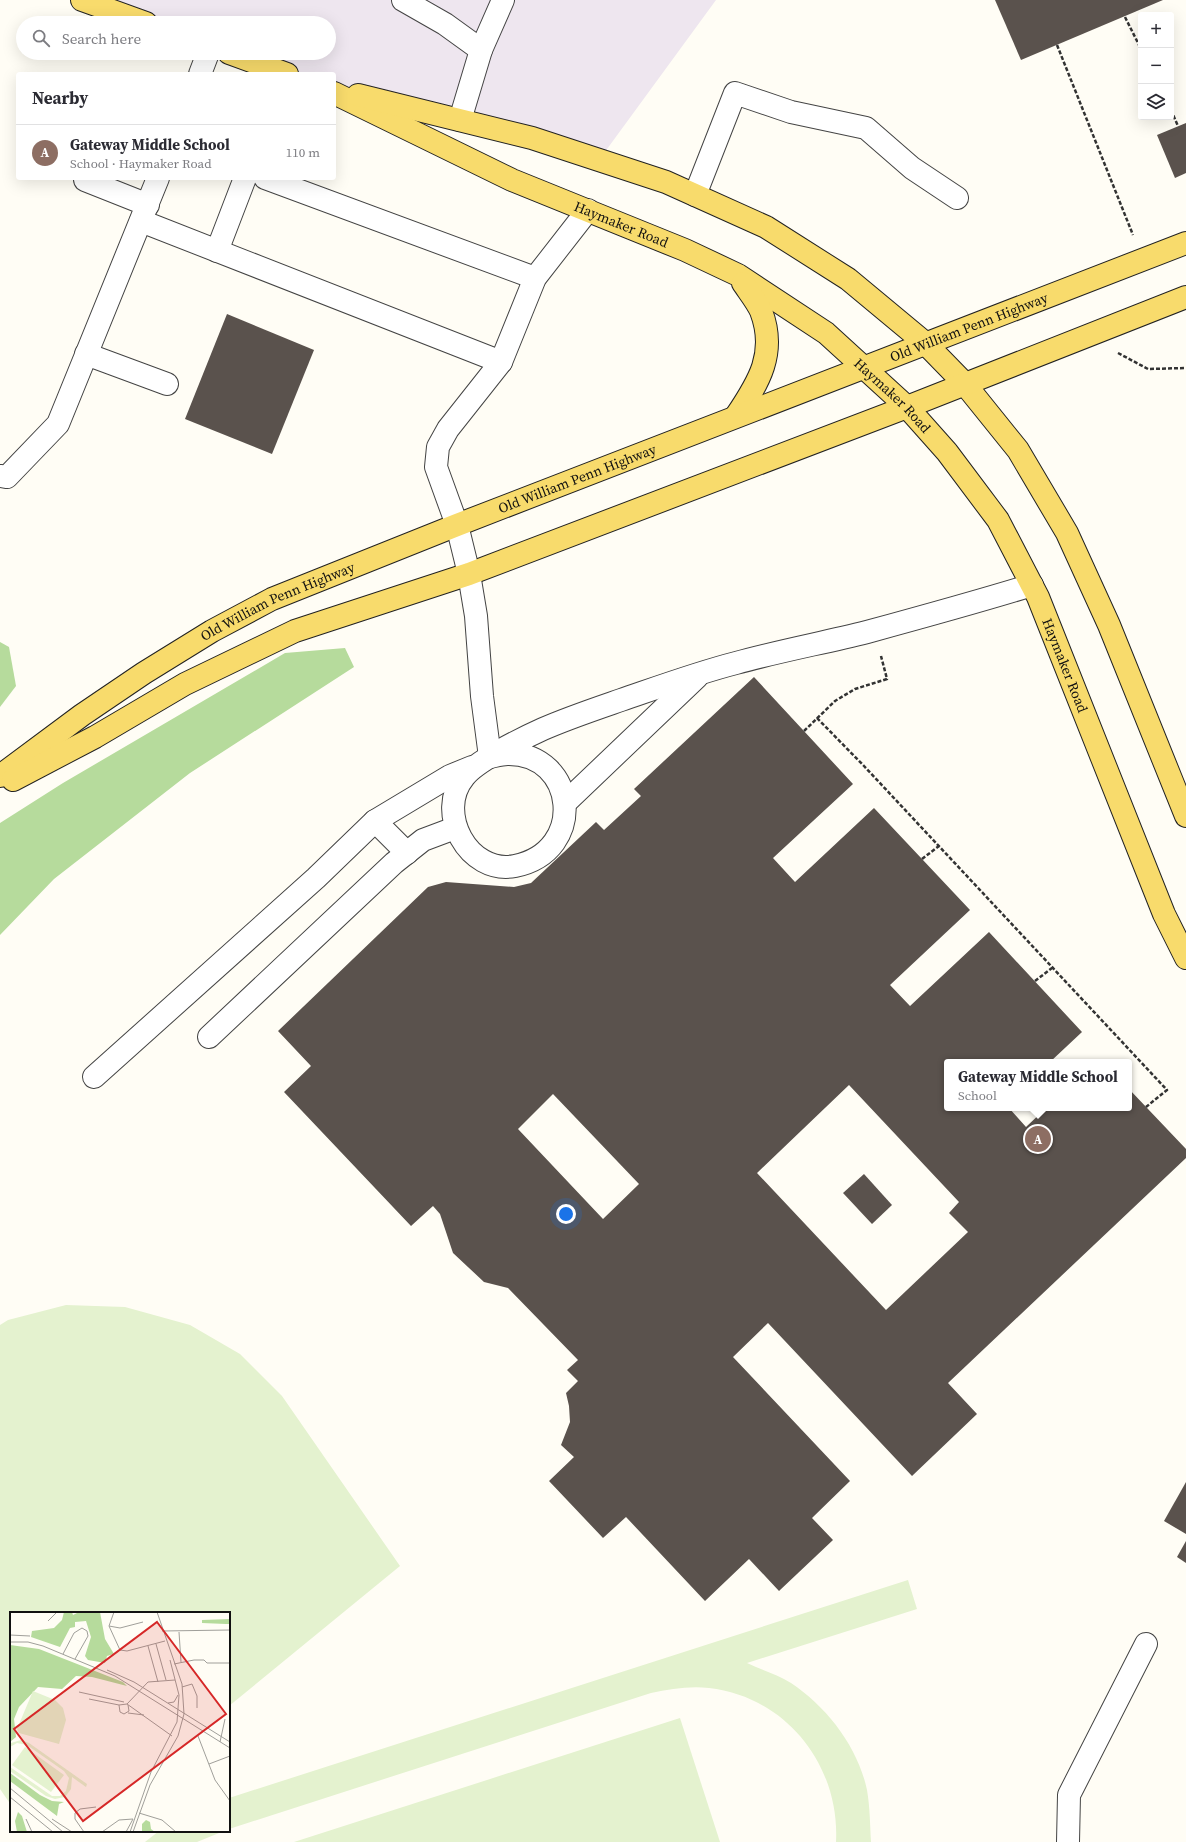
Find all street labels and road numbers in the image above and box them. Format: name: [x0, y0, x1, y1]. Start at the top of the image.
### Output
street label: Haymaker Road: [571, 196, 672, 252]
street label: Old William Penn Highway: [887, 287, 1052, 367]
street label: Haymaker Road: [850, 353, 936, 437]
street label: Old William Penn Highway: [495, 439, 660, 518]
street label: Old William Penn Highway: [196, 557, 358, 646]
street label: Haymaker Road: [1037, 615, 1093, 716]

